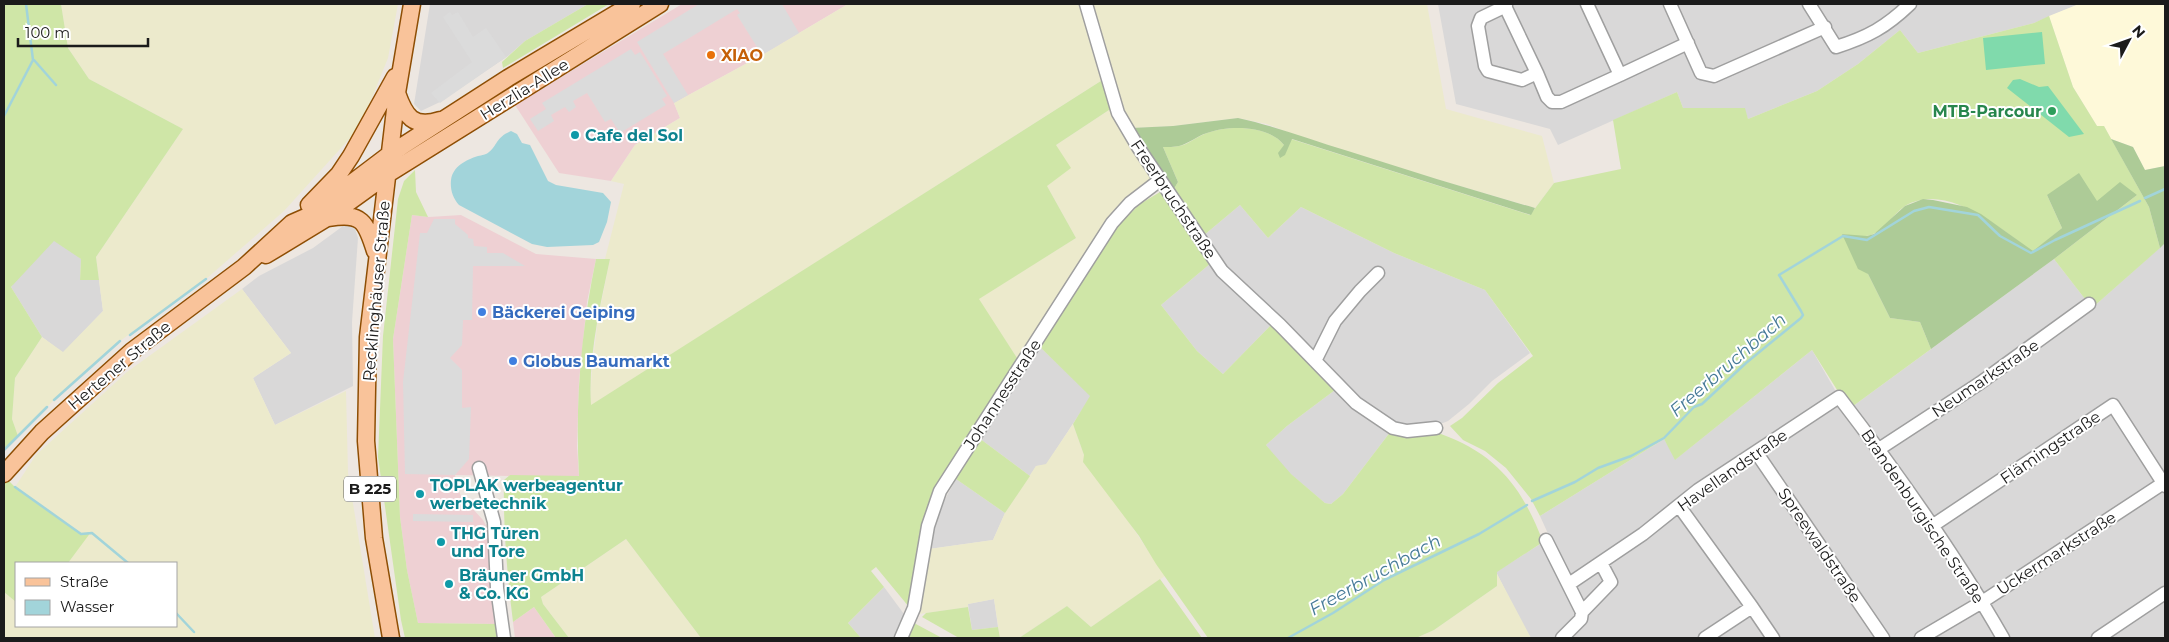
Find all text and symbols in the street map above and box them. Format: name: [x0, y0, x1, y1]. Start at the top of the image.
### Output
scale bar: [18, 15, 148, 47]
north arrow: [2104, 15, 2154, 65]
text: N: [2128, 21, 2149, 42]
text: 100 m: [25, 23, 70, 42]
place label: XIAO: [721, 46, 763, 65]
marker: XIAO: [705, 49, 717, 61]
street label: Herzlia-Allee: [477, 55, 572, 124]
place label: MTB-Parcour: [1933, 102, 2042, 121]
marker: MTB-Parcour: [2046, 105, 2058, 117]
place label: Cafe del Sol: [585, 126, 683, 145]
marker: Cafe del Sol: [569, 129, 581, 141]
street label: Freerbruchstraße: [1127, 136, 1220, 262]
street label: Recklinghäuser Straße: [359, 200, 394, 382]
place label: Bäckerei Geiping: [492, 303, 635, 322]
marker: Bäckerei Geiping: [476, 306, 488, 318]
water label: Freerbruchbach: [1665, 308, 1791, 422]
street label: Hertener Straße: [64, 317, 175, 414]
street label: Johannesstraße: [959, 336, 1045, 454]
street label: Neumarkstraße: [1928, 336, 2043, 421]
place label: Globus Baumarkt: [523, 352, 670, 371]
marker: Globus Baumarkt: [507, 355, 519, 367]
street label: Flämingstraße: [1997, 407, 2104, 488]
street label: Havellandstraße: [1674, 425, 1791, 515]
street label: Brandenburgische Straße: [1857, 426, 1988, 607]
road number: B 225: [344, 476, 396, 502]
place label: TOPLAK werbeagentur werbetechnik: [430, 476, 623, 513]
street label: Spreewaldstraße: [1774, 484, 1865, 606]
marker: TOPLAK werbeagentur werbetechnik: [414, 488, 426, 500]
street label: Uckermarkstraße: [1993, 508, 2120, 599]
place label: THG Türen und Tore: [451, 524, 539, 561]
water label: Freerbruchbach: [1305, 530, 1445, 620]
marker: THG Türen und Tore: [435, 536, 447, 548]
legend: [15, 562, 178, 627]
place label: Bräuner GmbH & Co. KG: [459, 566, 584, 603]
text: Straße: [60, 572, 109, 591]
marker: Bräuner GmbH & Co. KG: [443, 578, 455, 590]
text: Wasser: [60, 597, 114, 616]

